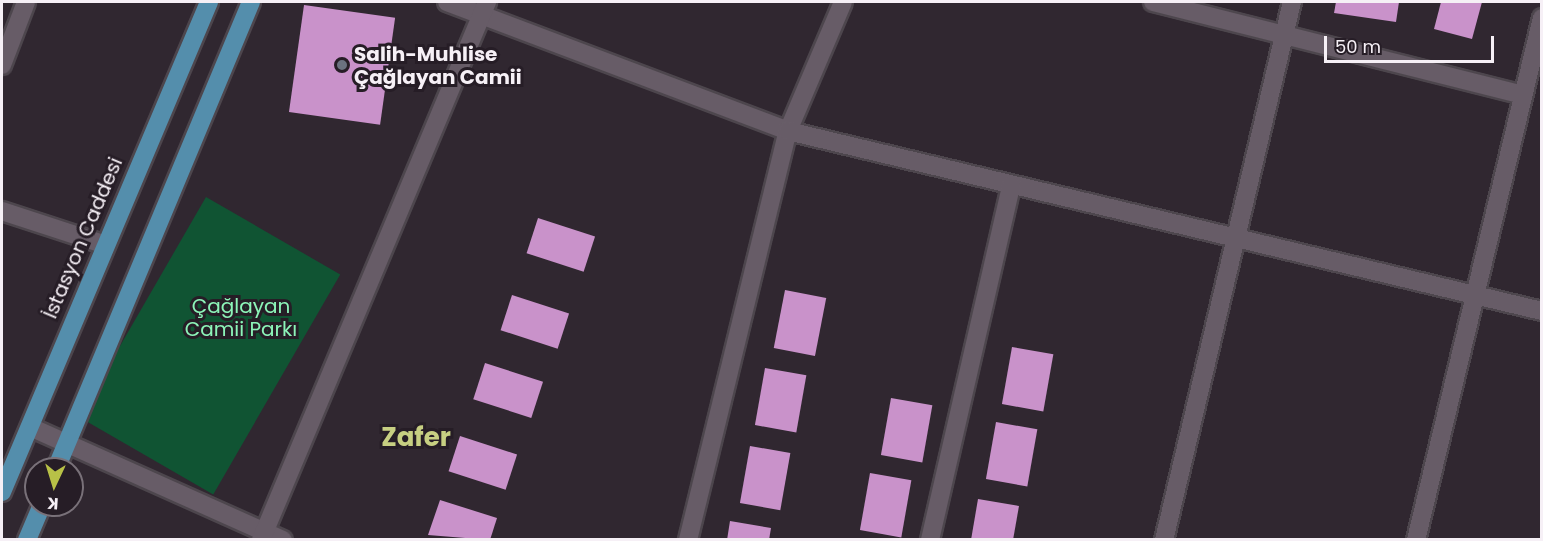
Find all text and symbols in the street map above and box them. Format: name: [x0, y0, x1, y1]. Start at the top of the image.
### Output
scale bar: [1327, 24, 1496, 62]
text: 50 m: [1335, 34, 1381, 59]
place label: Salih-Muhlise Çağlayan Camii: [354, 42, 522, 89]
marker: Salih-Muhlise Çağlayan Camii: [335, 58, 349, 72]
street label: İstasyon Caddesi: [38, 154, 128, 322]
park label: Çağlayan Camii Parkı: [185, 294, 297, 341]
district label: Zafer: [381, 422, 451, 454]
north arrow: [24, 457, 84, 517]
text: K: [46, 492, 59, 515]

